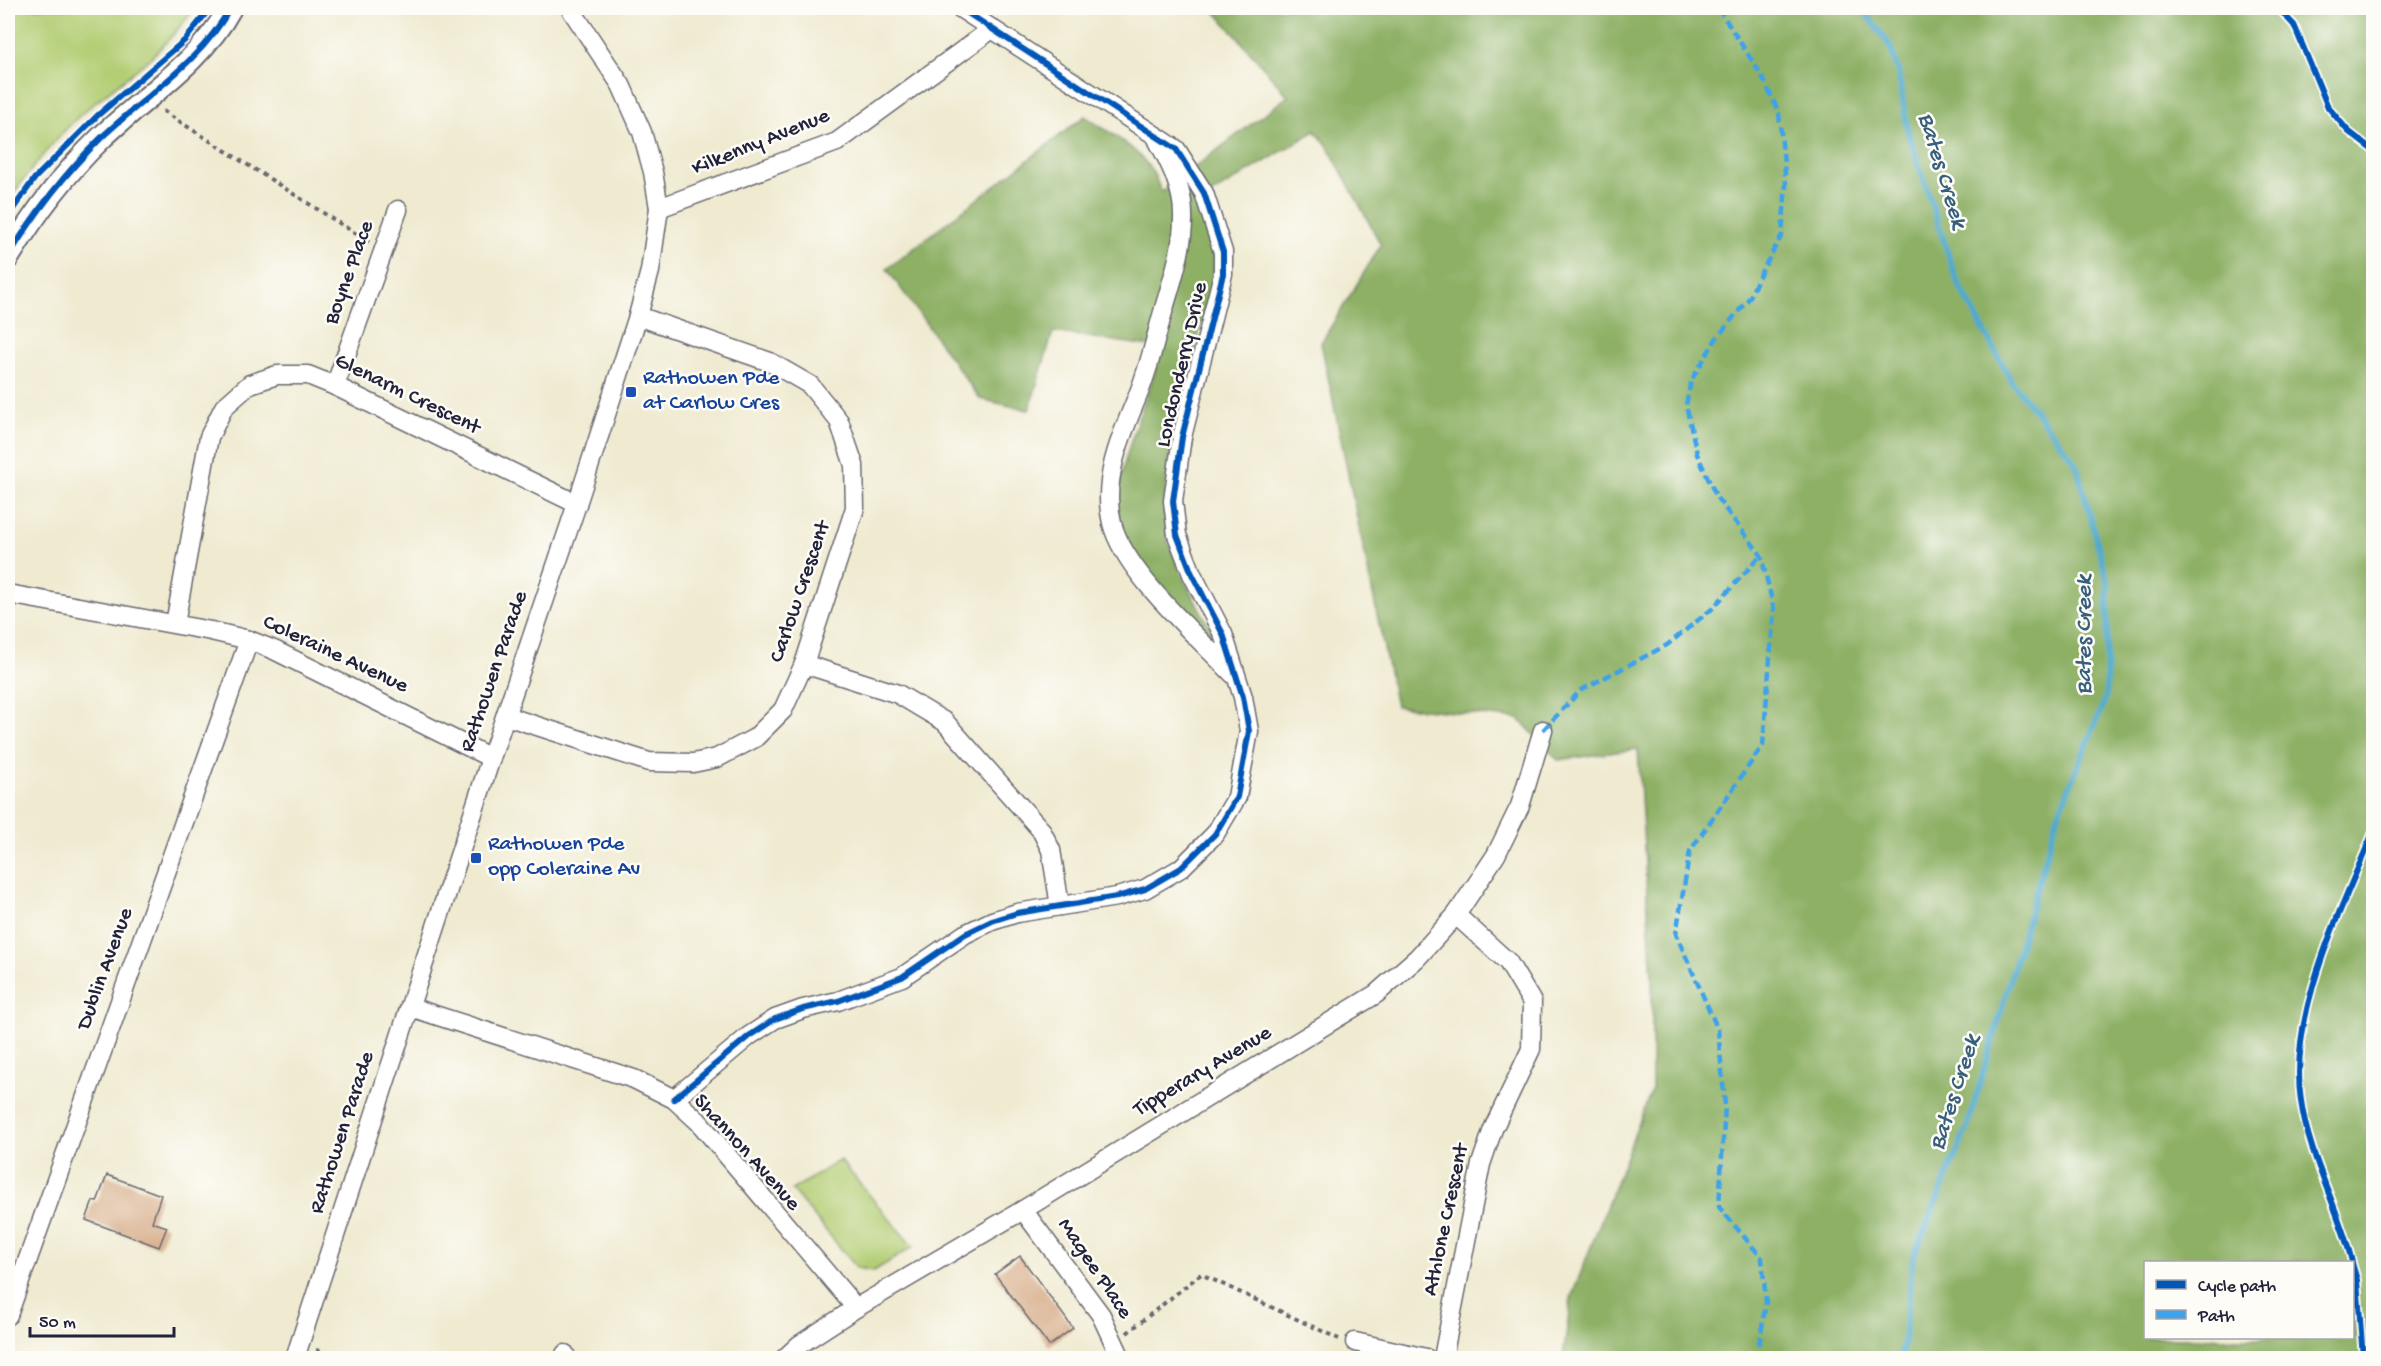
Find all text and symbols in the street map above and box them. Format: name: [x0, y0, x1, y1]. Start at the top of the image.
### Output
street label: Kilkenny Avenue: [688, 103, 834, 182]
water label: Bates Creek: [1910, 110, 1973, 234]
street label: Boyne Place: [319, 217, 381, 329]
street label: Londonderry Drive: [1151, 279, 1215, 450]
street label: Glenarm Crescent: [330, 349, 486, 442]
place label: Rathowen Pde at Carlow Cres: [643, 366, 780, 417]
marker: Rathowen Pde at Carlow Cres: [624, 385, 638, 399]
street label: Carlow Crescent: [765, 516, 838, 666]
water label: Bates Creek: [2071, 573, 2100, 695]
street label: Rathowen Parade: [455, 587, 535, 756]
street label: Coleraine Avenue: [258, 610, 412, 700]
place label: Rathowen Pde opp Coleraine Av: [488, 832, 641, 883]
marker: Rathowen Pde opp Coleraine Av: [469, 851, 483, 865]
street label: Dublin Avenue: [71, 904, 140, 1035]
street label: Tipperary Avenue: [1128, 1020, 1277, 1124]
water label: Bates Creek: [1924, 1030, 1989, 1154]
street label: Rathowen Parade: [305, 1048, 382, 1217]
street label: Shannon Avenue: [687, 1089, 806, 1217]
street label: Athlone Crescent: [1418, 1140, 1476, 1298]
street label: Magee Place: [1051, 1214, 1138, 1325]
legend: [2144, 1261, 2354, 1339]
text: Cycle path: [2198, 1277, 2276, 1298]
scale bar: [30, 1300, 174, 1338]
text: Path: [2197, 1307, 2235, 1328]
text: 50 m: [39, 1313, 76, 1334]

